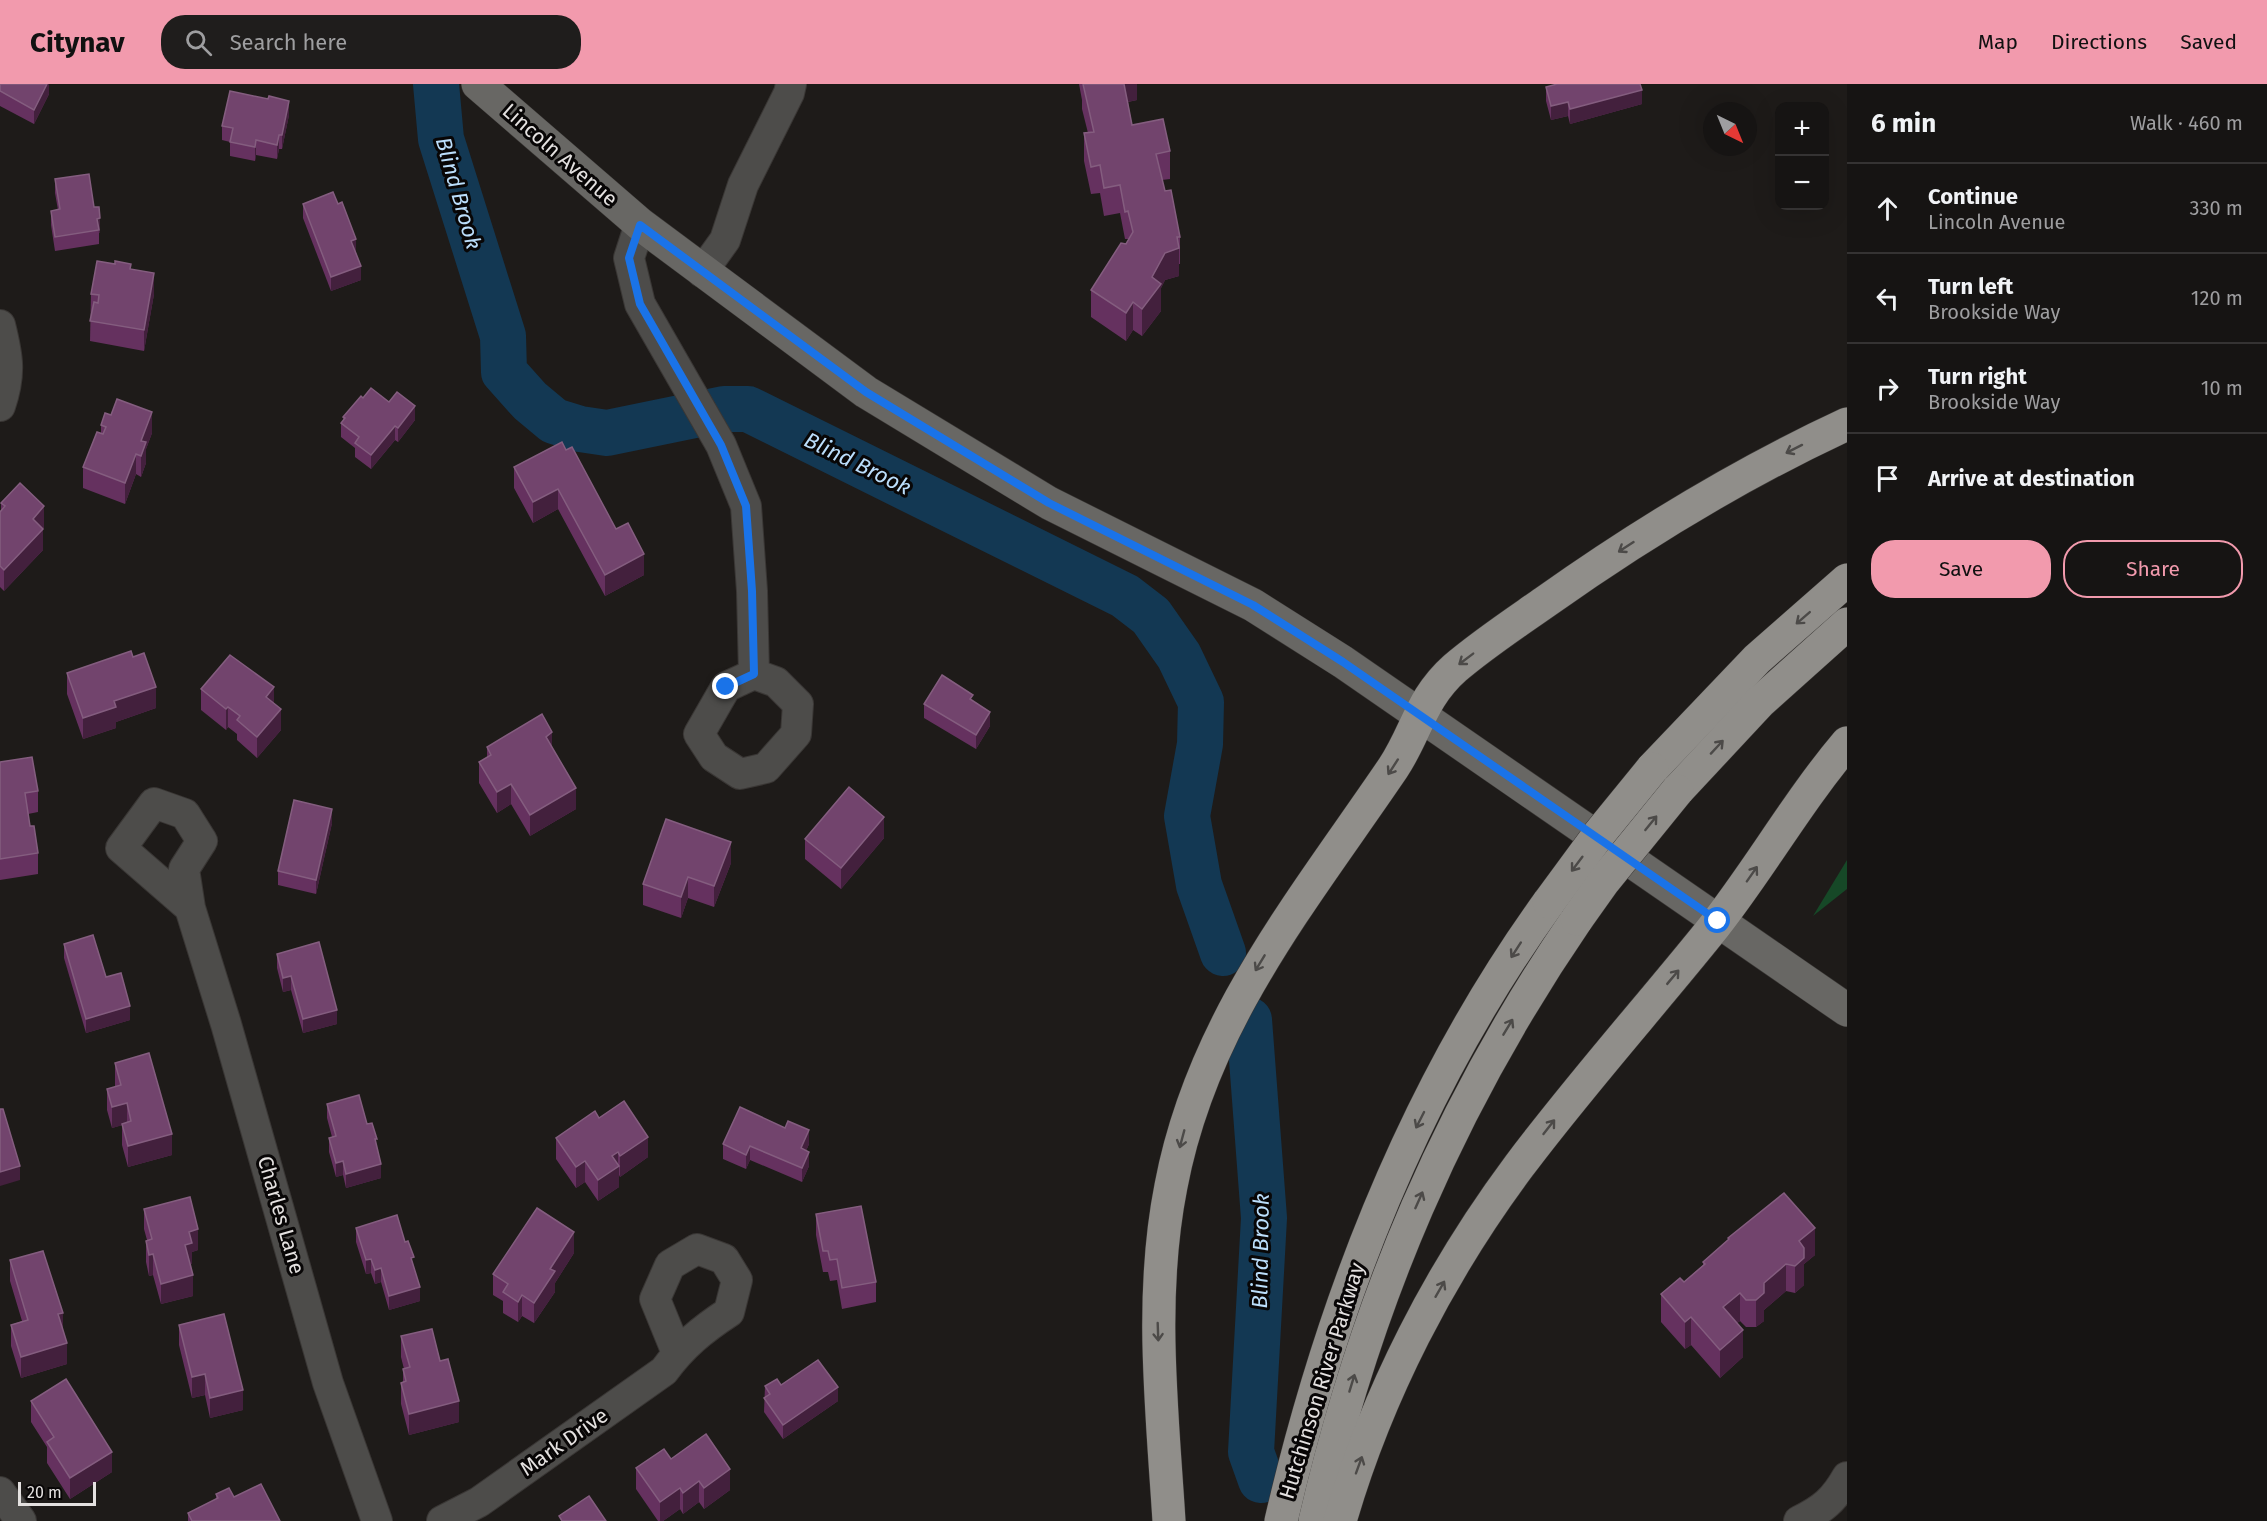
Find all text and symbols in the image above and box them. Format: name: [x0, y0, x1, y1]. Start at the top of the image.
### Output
search box: [161, 15, 581, 69]
text: Citynav: [30, 26, 125, 59]
icon: search: [182, 26, 215, 59]
text: Search here: [230, 29, 347, 56]
text: Map: [1978, 29, 2018, 55]
text: Directions: [2051, 29, 2147, 55]
text: Saved: [2180, 29, 2237, 55]
street label: Lincoln Avenue: [497, 98, 623, 212]
north arrow: [1703, 102, 1757, 156]
map controls: [1775, 102, 1829, 210]
button: +: [1775, 102, 1829, 156]
text: 6 min: [1871, 108, 1936, 139]
text: Walk · 460 m: [2130, 111, 2243, 135]
water label: Blind Brook: [430, 134, 487, 252]
button: −: [1775, 156, 1829, 210]
text: Continue: [1928, 183, 2018, 210]
icon: ahead: [1871, 192, 1904, 225]
text: 330 m: [2189, 196, 2243, 220]
text: Lincoln Avenue: [1928, 210, 2065, 234]
text: Turn left: [1928, 273, 2013, 300]
icon: left: [1871, 282, 1904, 315]
text: 120 m: [2191, 286, 2243, 310]
text: Brookside Way: [1928, 300, 2060, 324]
text: Turn right: [1928, 363, 2027, 390]
icon: right: [1871, 372, 1904, 405]
text: 10 m: [2201, 376, 2243, 400]
text: Brookside Way: [1928, 390, 2060, 414]
water label: Blind Brook: [800, 426, 916, 501]
one-way arrow: [1786, 444, 1804, 456]
icon: arrive: [1871, 462, 1904, 495]
text: Arrive at destination: [1928, 465, 2135, 492]
button: Save: [1871, 540, 2051, 598]
button: Share: [2063, 540, 2243, 598]
one-way arrow: [1618, 541, 1635, 553]
one-way arrow: [1795, 611, 1810, 625]
one-way arrow: [1459, 653, 1475, 666]
route end: [712, 673, 738, 699]
one-way arrow: [1710, 740, 1724, 755]
one-way arrow: [1387, 759, 1399, 775]
one-way arrow: [1644, 815, 1657, 831]
one-way arrow: [1570, 855, 1583, 871]
one-way arrow: [1746, 866, 1758, 882]
route start: [1704, 907, 1730, 933]
one-way arrow: [1510, 941, 1522, 958]
one-way arrow: [1254, 954, 1266, 971]
one-way arrow: [1666, 970, 1680, 985]
one-way arrow: [1502, 1019, 1514, 1036]
one-way arrow: [1414, 1110, 1425, 1128]
one-way arrow: [1542, 1120, 1556, 1135]
one-way arrow: [1175, 1129, 1187, 1148]
street label: Charles Lane: [252, 1153, 310, 1277]
one-way arrow: [1414, 1192, 1425, 1210]
water label: Blind Brook: [1246, 1193, 1275, 1309]
street label: Hutchinson River Parkway: [1274, 1259, 1371, 1502]
one-way arrow: [1434, 1281, 1446, 1298]
one-way arrow: [1152, 1322, 1163, 1342]
one-way arrow: [1347, 1374, 1358, 1393]
street label: Mark Drive: [515, 1402, 613, 1482]
one-way arrow: [1354, 1457, 1365, 1475]
scale bar: [18, 1479, 96, 1506]
text: 20 m: [27, 1483, 62, 1502]

